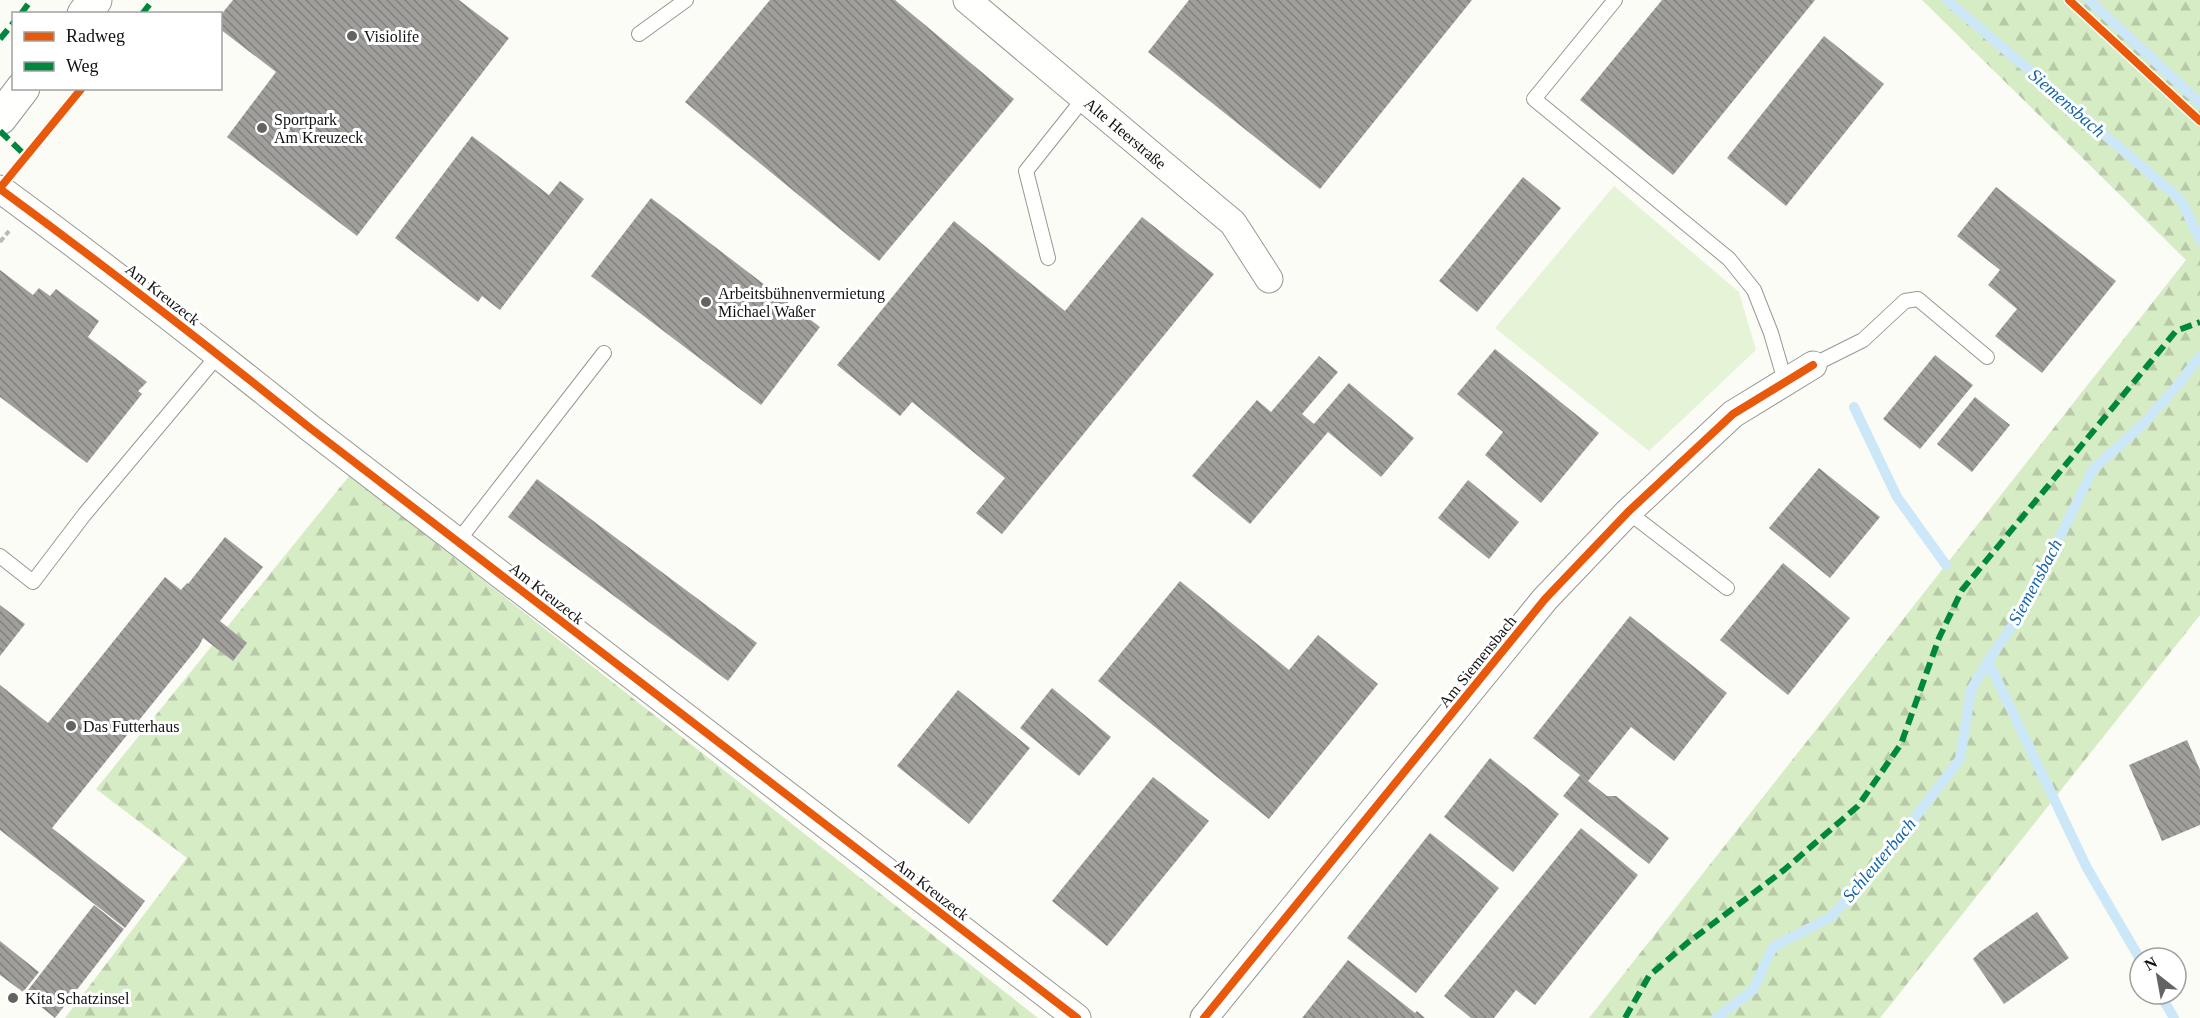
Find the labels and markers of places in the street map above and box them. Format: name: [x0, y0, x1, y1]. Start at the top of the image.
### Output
place label: Visiolife: [364, 28, 419, 45]
marker: Visiolife: [345, 29, 359, 43]
place label: Sportpark Am Kreuzeck: [274, 111, 363, 146]
marker: Sportpark Am Kreuzeck: [255, 121, 269, 135]
place label: Arbeitsbühnenvermietung Michael Waßer: [718, 285, 885, 320]
marker: Arbeitsbühnenvermietung Michael Waßer: [699, 295, 713, 309]
place label: Das Futterhaus: [83, 718, 179, 735]
marker: Das Futterhaus: [64, 719, 78, 733]
place label: Kita Schatzinsel: [25, 990, 130, 1007]
marker: Kita Schatzinsel: [6, 991, 20, 1005]

